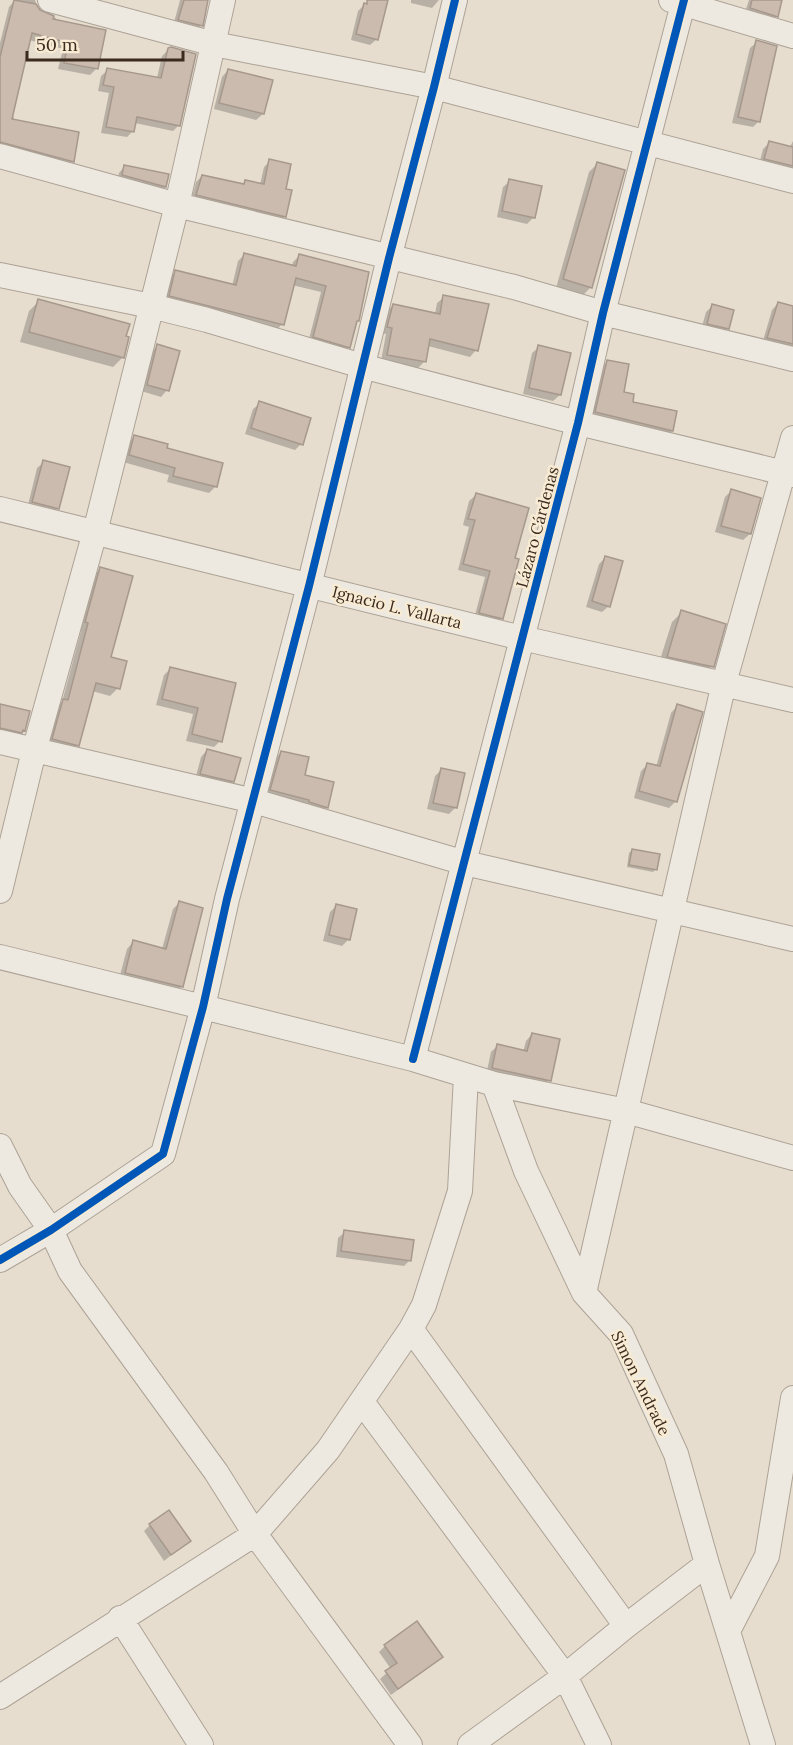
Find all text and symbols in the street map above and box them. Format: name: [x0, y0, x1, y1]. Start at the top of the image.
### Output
scale bar: [27, 24, 183, 62]
text: 50 m: [36, 33, 78, 56]
street label: Lázaro Cárdenas: [511, 464, 563, 590]
street label: Ignacio L. Vallarta: [330, 581, 464, 633]
street label: Simon Andrade: [607, 1328, 675, 1439]

